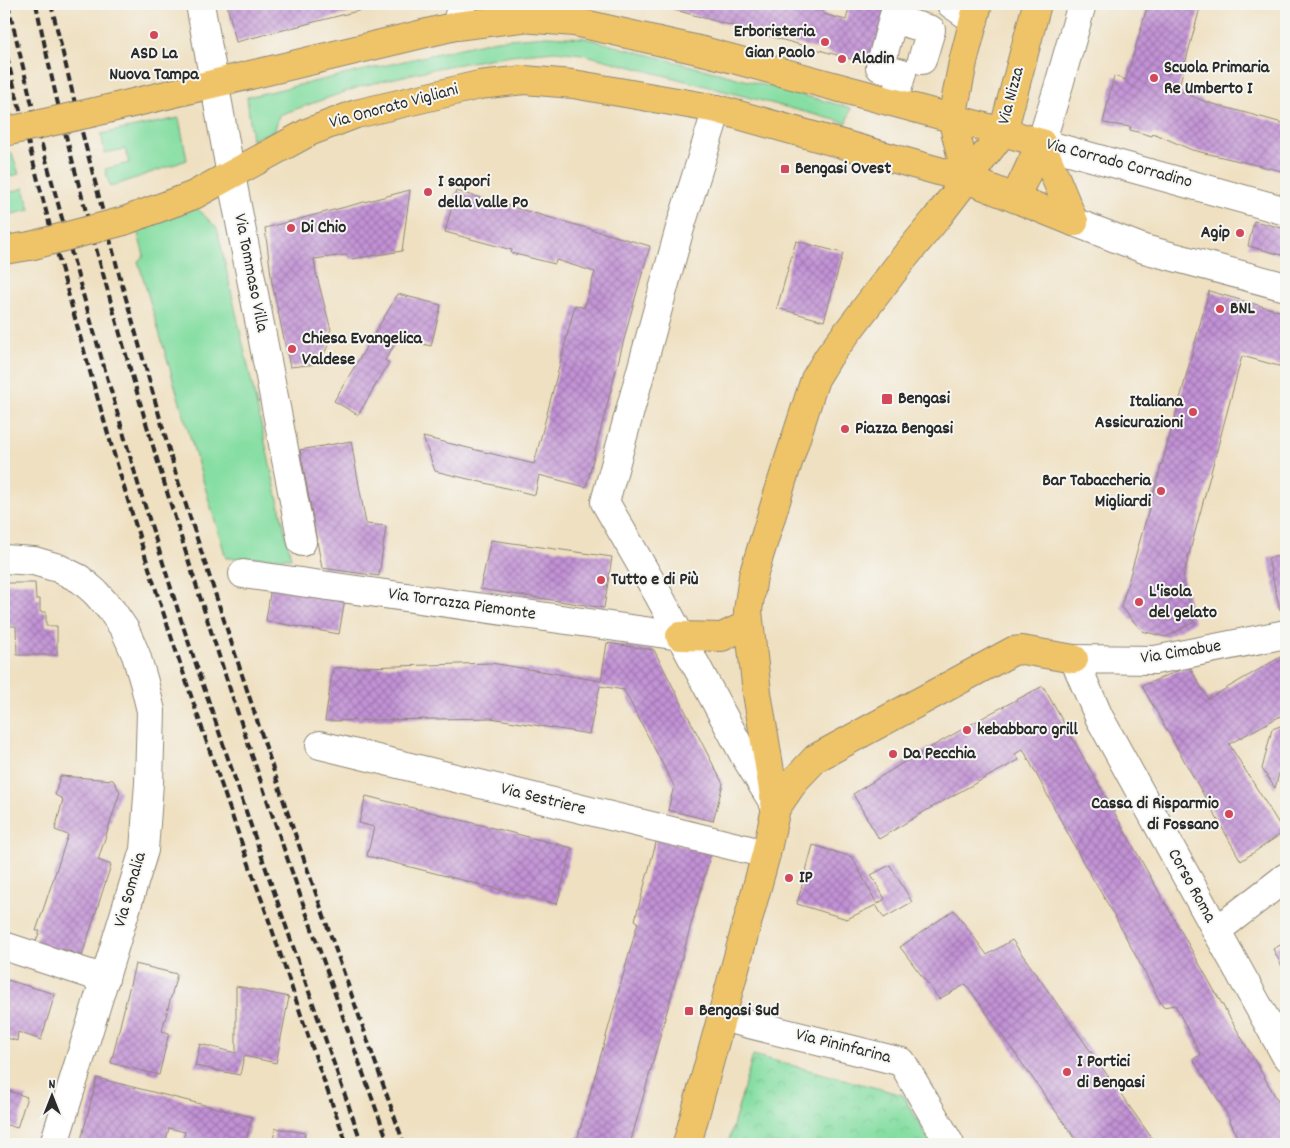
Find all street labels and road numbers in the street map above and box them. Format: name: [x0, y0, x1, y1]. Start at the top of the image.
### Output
street label: Via Nizza: [992, 64, 1032, 128]
street label: Via Onorato Vigliani: [327, 78, 461, 136]
street label: Via Corrado Corradino: [1043, 132, 1195, 196]
street label: Via Tommaso Villa: [226, 212, 274, 335]
street label: Via Torrazza Piemonte: [387, 582, 537, 628]
street label: Via Cimabue: [1139, 634, 1223, 672]
street label: Via Sestriere: [498, 777, 588, 823]
street label: Corso Roma: [1160, 845, 1222, 928]
street label: Via Somalia: [108, 849, 154, 931]
street label: Via Pininfarina: [793, 1023, 894, 1071]

